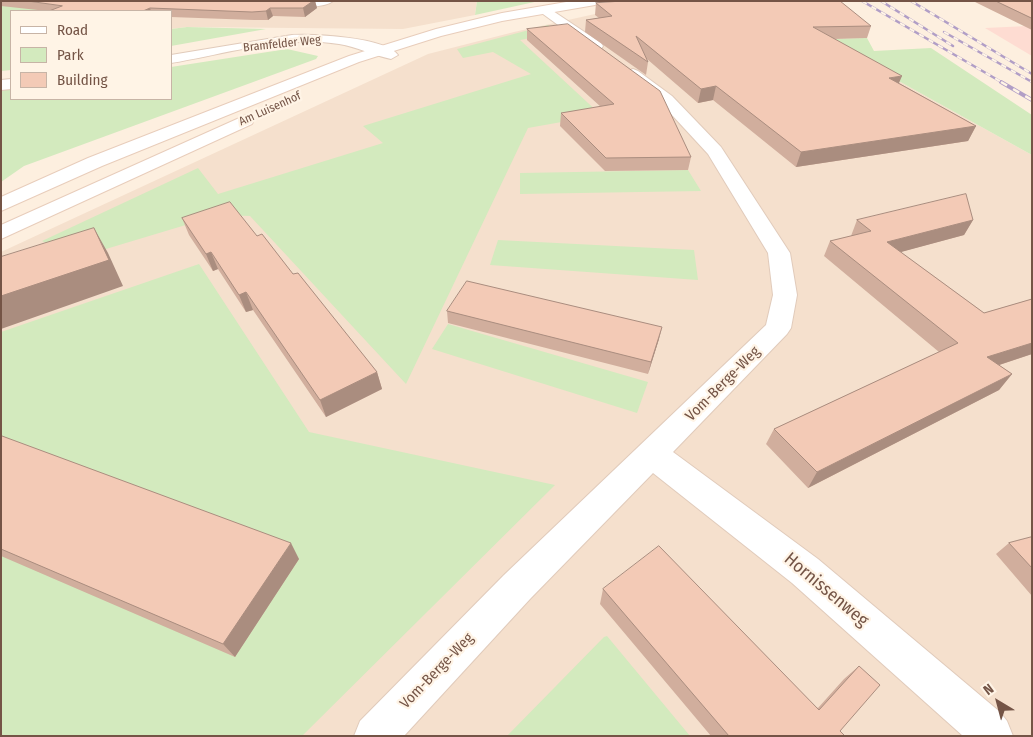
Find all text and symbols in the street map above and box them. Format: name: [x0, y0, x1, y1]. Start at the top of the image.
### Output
legend: [10, 10, 172, 100]
text: Road: [57, 21, 88, 39]
street label: Bramfelder Weg: [243, 33, 321, 55]
text: Park: [57, 46, 84, 64]
text: Building: [57, 71, 108, 89]
street label: Am Luisenhof: [237, 89, 303, 129]
street label: Vom-Berge-Weg: [682, 343, 764, 425]
street label: Hornissenweg: [779, 548, 873, 632]
street label: Vom-Berge-Weg: [396, 629, 478, 713]
north arrow: [973, 677, 1023, 727]
text: N: [980, 680, 997, 699]

